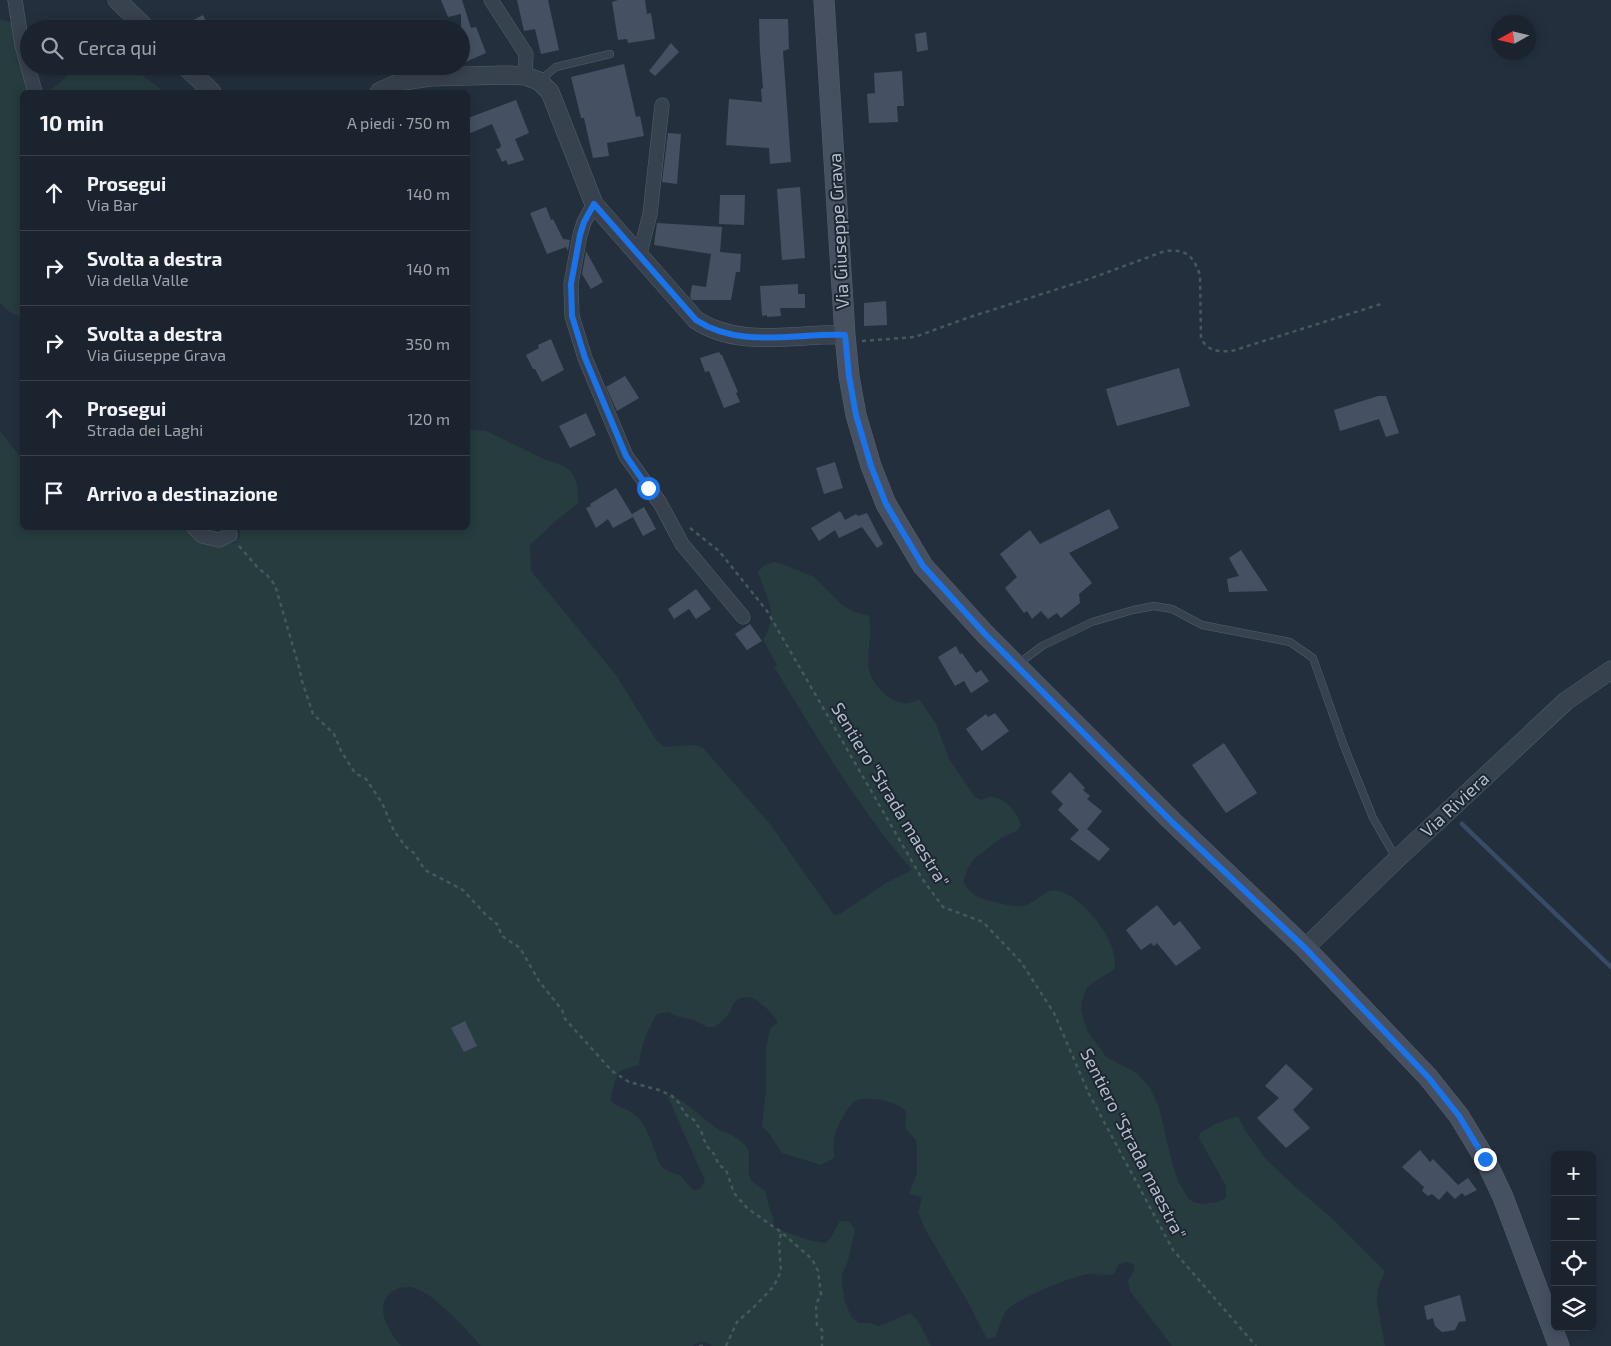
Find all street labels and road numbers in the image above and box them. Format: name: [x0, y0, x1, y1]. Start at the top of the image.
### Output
street label: Via Giuseppe Grava: [823, 152, 853, 310]
street label: Sentiero "Strada maestra": [827, 698, 955, 891]
street label: Via Riviera: [1415, 767, 1493, 842]
street label: Sentiero "Strada maestra": [1076, 1044, 1192, 1243]

